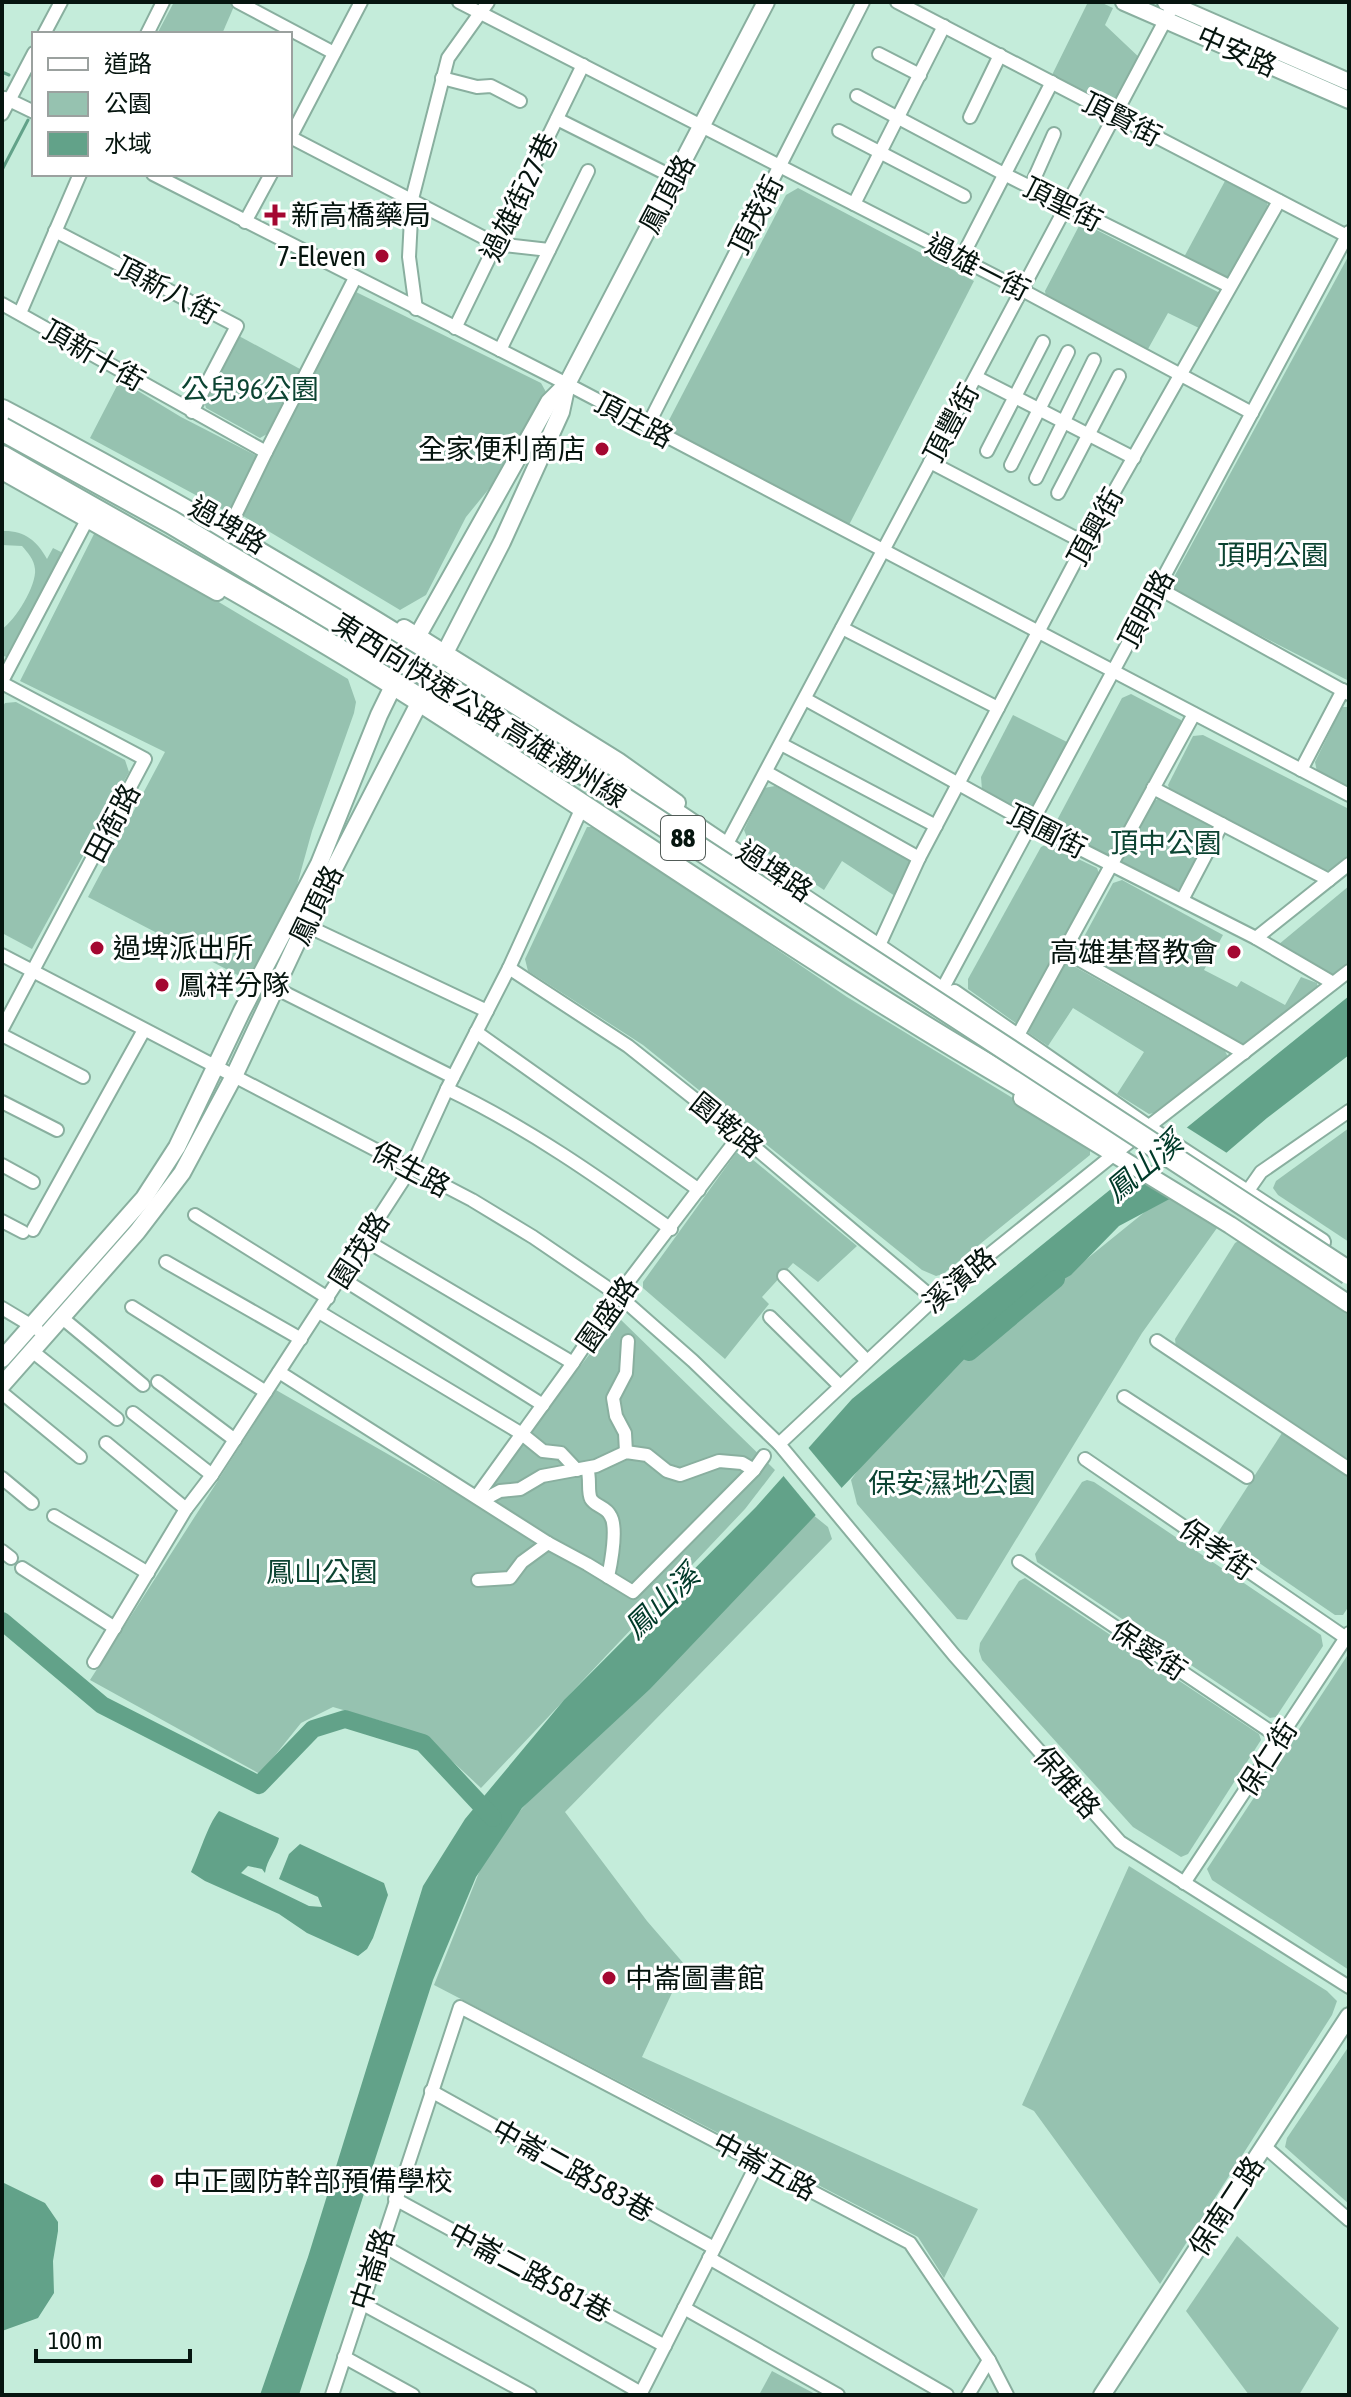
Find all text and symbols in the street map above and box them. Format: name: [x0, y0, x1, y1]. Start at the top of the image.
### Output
street label: 中安路: [1192, 19, 1282, 83]
legend: [32, 32, 292, 176]
text: 道路: [104, 50, 152, 77]
street label: 頂賢街: [1077, 86, 1167, 152]
text: 公園: [104, 90, 152, 117]
street label: 過雄街27巷: [474, 128, 564, 266]
text: 水域: [104, 130, 152, 157]
street label: 鳳頂路: [633, 149, 701, 239]
street label: 頂茂街: [723, 170, 789, 260]
street label: 頂聖街: [1018, 171, 1108, 237]
place label: 新高橋藥局: [291, 199, 431, 231]
marker: 新高橋藥局: [266, 206, 284, 224]
street label: 過雄一街: [921, 227, 1035, 307]
place label: 7-Eleven: [277, 240, 366, 272]
marker: 7-Eleven: [373, 247, 391, 265]
street label: 頂新八街: [110, 250, 224, 330]
street label: 頂新十街: [37, 313, 151, 397]
park label: 公兒96公園: [181, 373, 319, 405]
street label: 頂豐街: [917, 378, 985, 468]
street label: 頂庄路: [589, 386, 679, 454]
place label: 全家便利商店: [418, 433, 586, 465]
marker: 全家便利商店: [593, 440, 611, 458]
street label: 頂興街: [1061, 483, 1129, 571]
street label: 過埤路: [184, 490, 272, 560]
park label: 頂明公園: [1217, 539, 1329, 571]
street label: 頂明路: [1112, 564, 1180, 654]
street label: 東西向快速公路 高雄潮州線: [327, 606, 633, 814]
street label: 田衙路: [78, 778, 146, 868]
street label: 頂圃街: [1002, 798, 1092, 864]
road number: 88: [661, 816, 705, 860]
park label: 頂中公園: [1110, 827, 1222, 859]
street label: 過埤路: [731, 834, 819, 908]
street label: 鳳頂路: [283, 860, 349, 950]
place label: 過埤派出所: [113, 932, 253, 964]
place label: 高雄基督教會: [1050, 936, 1218, 968]
marker: 過埤派出所: [88, 939, 106, 957]
marker: 高雄基督教會: [1225, 943, 1243, 961]
place label: 鳳祥分隊: [178, 969, 290, 1001]
marker: 鳳祥分隊: [153, 976, 171, 994]
street label: 園墘路: [684, 1086, 770, 1164]
water label: 鳳山溪: [1098, 1122, 1192, 1208]
street label: 保生路: [366, 1135, 456, 1203]
street label: 園茂路: [323, 1206, 395, 1294]
street label: 溪濱路: [917, 1241, 1001, 1319]
street label: 園盛路: [570, 1270, 644, 1358]
park label: 保安濕地公園: [868, 1467, 1036, 1499]
street label: 保孝街: [1173, 1512, 1261, 1586]
water label: 鳳山溪: [617, 1555, 708, 1645]
park label: 鳳山公園: [266, 1556, 378, 1588]
street label: 保愛街: [1105, 1613, 1193, 1687]
street label: 保仁街: [1231, 1714, 1303, 1802]
street label: 保雅路: [1027, 1740, 1107, 1824]
place label: 中崙圖書館: [625, 1962, 765, 1994]
marker: 中崙圖書館: [600, 1969, 618, 1987]
street label: 中崙二路583巷: [487, 2112, 659, 2228]
street label: 中崙五路: [708, 2126, 822, 2206]
street label: 保南二路: [1182, 2150, 1270, 2262]
place label: 中正國防幹部預備學校: [173, 2165, 453, 2197]
marker: 中正國防幹部預備學校: [148, 2172, 166, 2190]
street label: 中崙二路581巷: [443, 2216, 617, 2328]
street label: 中崙路: [344, 2224, 400, 2314]
scale bar: [36, 2313, 190, 2363]
text: 100 m: [48, 2327, 102, 2354]

